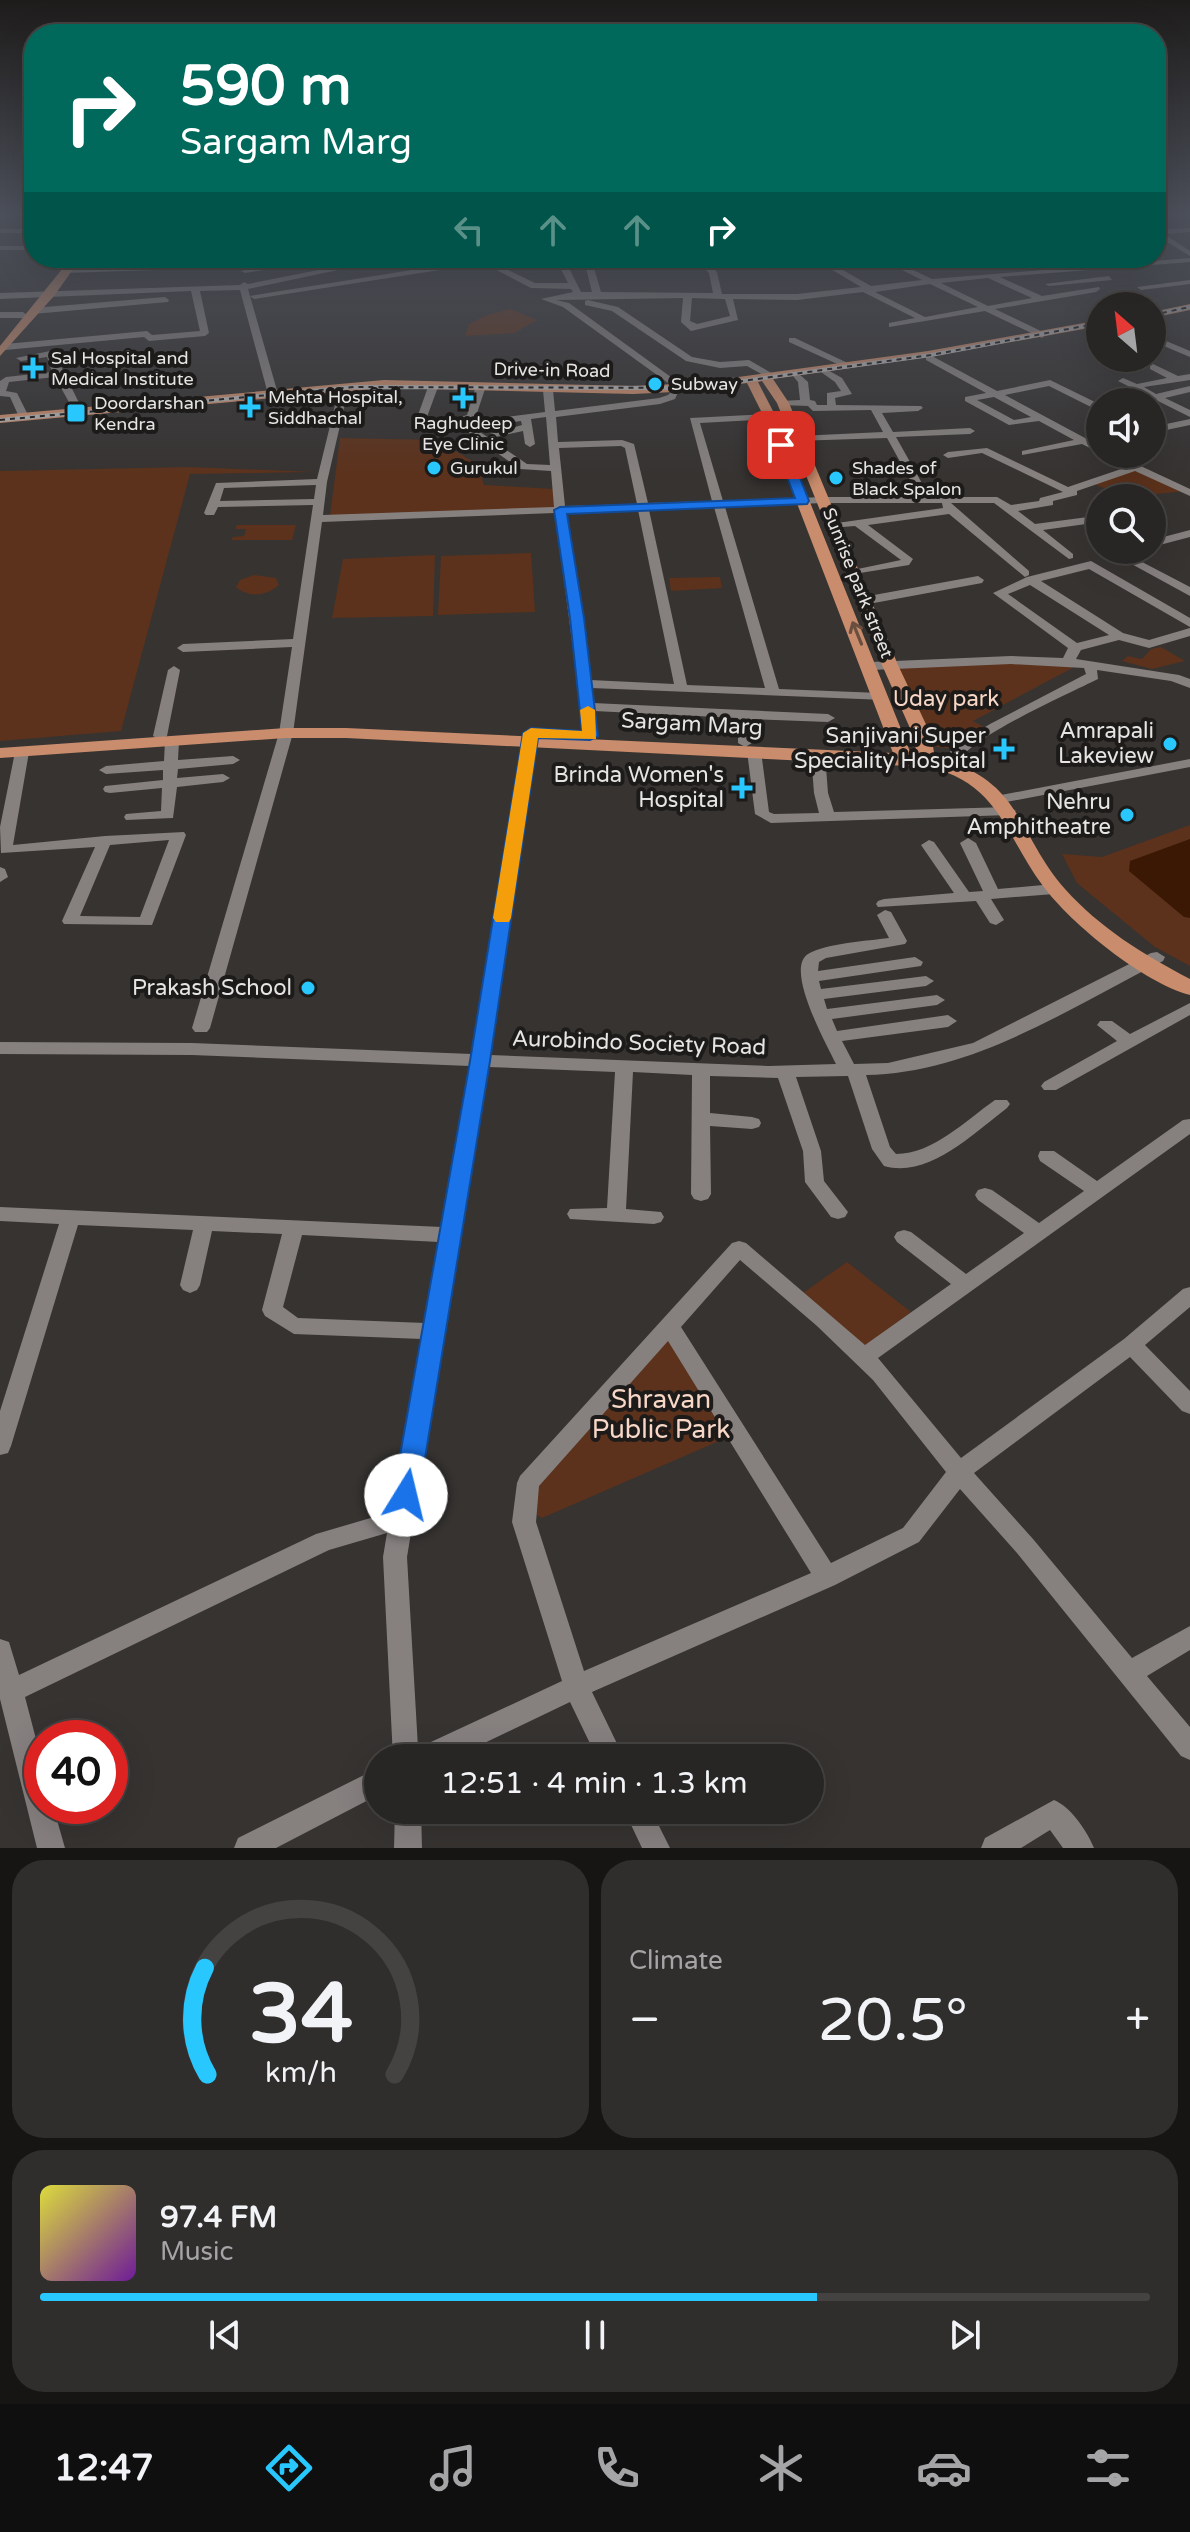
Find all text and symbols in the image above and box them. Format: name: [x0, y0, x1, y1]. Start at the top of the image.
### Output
text: 590 m: [180, 53, 351, 120]
icon: right: [48, 56, 152, 160]
text: Sargam Marg: [180, 121, 412, 164]
icon: left: [447, 208, 491, 252]
icon: ahead: [531, 208, 575, 252]
icon: ahead: [615, 208, 659, 252]
icon: right: [699, 208, 743, 252]
north arrow: [1086, 292, 1166, 372]
map controls: [1086, 292, 1166, 564]
place label: Sal Hospital and Medical Institute: [51, 347, 194, 390]
marker: Sal Hospital and Medical Institute: [22, 357, 44, 379]
street label: Drive-in Road: [493, 358, 611, 382]
place label: Subway: [671, 373, 738, 395]
marker: Subway: [646, 375, 664, 393]
place label: Mehta Hospital, Siddhachal: [268, 386, 403, 429]
marker: Raghudeep Eye Clinic: [452, 387, 474, 409]
button: sound: [1086, 388, 1166, 468]
place label: Doordarshan Kendra: [94, 392, 205, 435]
marker: Mehta Hospital, Siddhachal: [239, 396, 261, 418]
marker: Doordarshan Kendra: [65, 402, 87, 424]
pin: [747, 411, 815, 479]
place label: Raghudeep Eye Clinic: [413, 412, 513, 455]
icon: arrive: [759, 423, 803, 467]
place label: Gurukul: [450, 457, 518, 479]
place label: Shades of Black Spalon: [852, 457, 962, 500]
marker: Gurukul: [425, 459, 443, 477]
marker: Shades of Black Spalon: [827, 469, 845, 487]
button: search: [1086, 484, 1166, 564]
street label: Sunrise park street: [818, 505, 898, 661]
one-way arrow: [849, 621, 863, 646]
park label: Uday park: [893, 686, 999, 712]
street label: Sargam Marg: [621, 707, 763, 741]
place label: Amrapali Lakeview: [1058, 718, 1154, 769]
place label: Sanjivani Super Speciality Hospital: [794, 723, 987, 774]
marker: Amrapali Lakeview: [1161, 735, 1179, 753]
marker: Sanjivani Super Speciality Hospital: [993, 738, 1015, 760]
place label: Brinda Women's Hospital: [554, 762, 724, 813]
marker: Brinda Women's Hospital: [731, 777, 753, 799]
place label: Nehru Amphitheatre: [966, 789, 1111, 840]
marker: Nehru Amphitheatre: [1118, 806, 1136, 824]
place label: Prakash School: [132, 975, 292, 1001]
marker: Prakash School: [299, 979, 317, 997]
street label: Aurobindo Society Road: [511, 1026, 767, 1060]
park label: Shravan Public Park: [592, 1384, 730, 1445]
position arrow: [364, 1453, 448, 1537]
speed limit sign: 40: [24, 1720, 128, 1824]
text: 12:51 · 4 min · 1.3 km: [440, 1765, 748, 1802]
text: Climate: [629, 1945, 723, 1976]
text: 34: [248, 1965, 353, 2065]
text: 20.5°: [818, 1985, 968, 2057]
text: −: [629, 1994, 660, 2047]
text: +: [1125, 1994, 1150, 2047]
text: km/h: [265, 2056, 336, 2090]
text: 97.4 FM: [160, 2199, 277, 2236]
text: Music: [160, 2236, 233, 2267]
icon: previous: [203, 2313, 247, 2357]
icon: pause: [573, 2313, 617, 2357]
icon: next: [943, 2313, 987, 2357]
icon: directions: [261, 2440, 317, 2496]
icon: music: [425, 2440, 481, 2496]
icon: phone: [589, 2440, 645, 2496]
icon: climate: [753, 2440, 809, 2496]
icon: car: [916, 2440, 972, 2496]
icon: filters: [1080, 2440, 1136, 2496]
text: 12:47: [54, 2447, 154, 2490]

